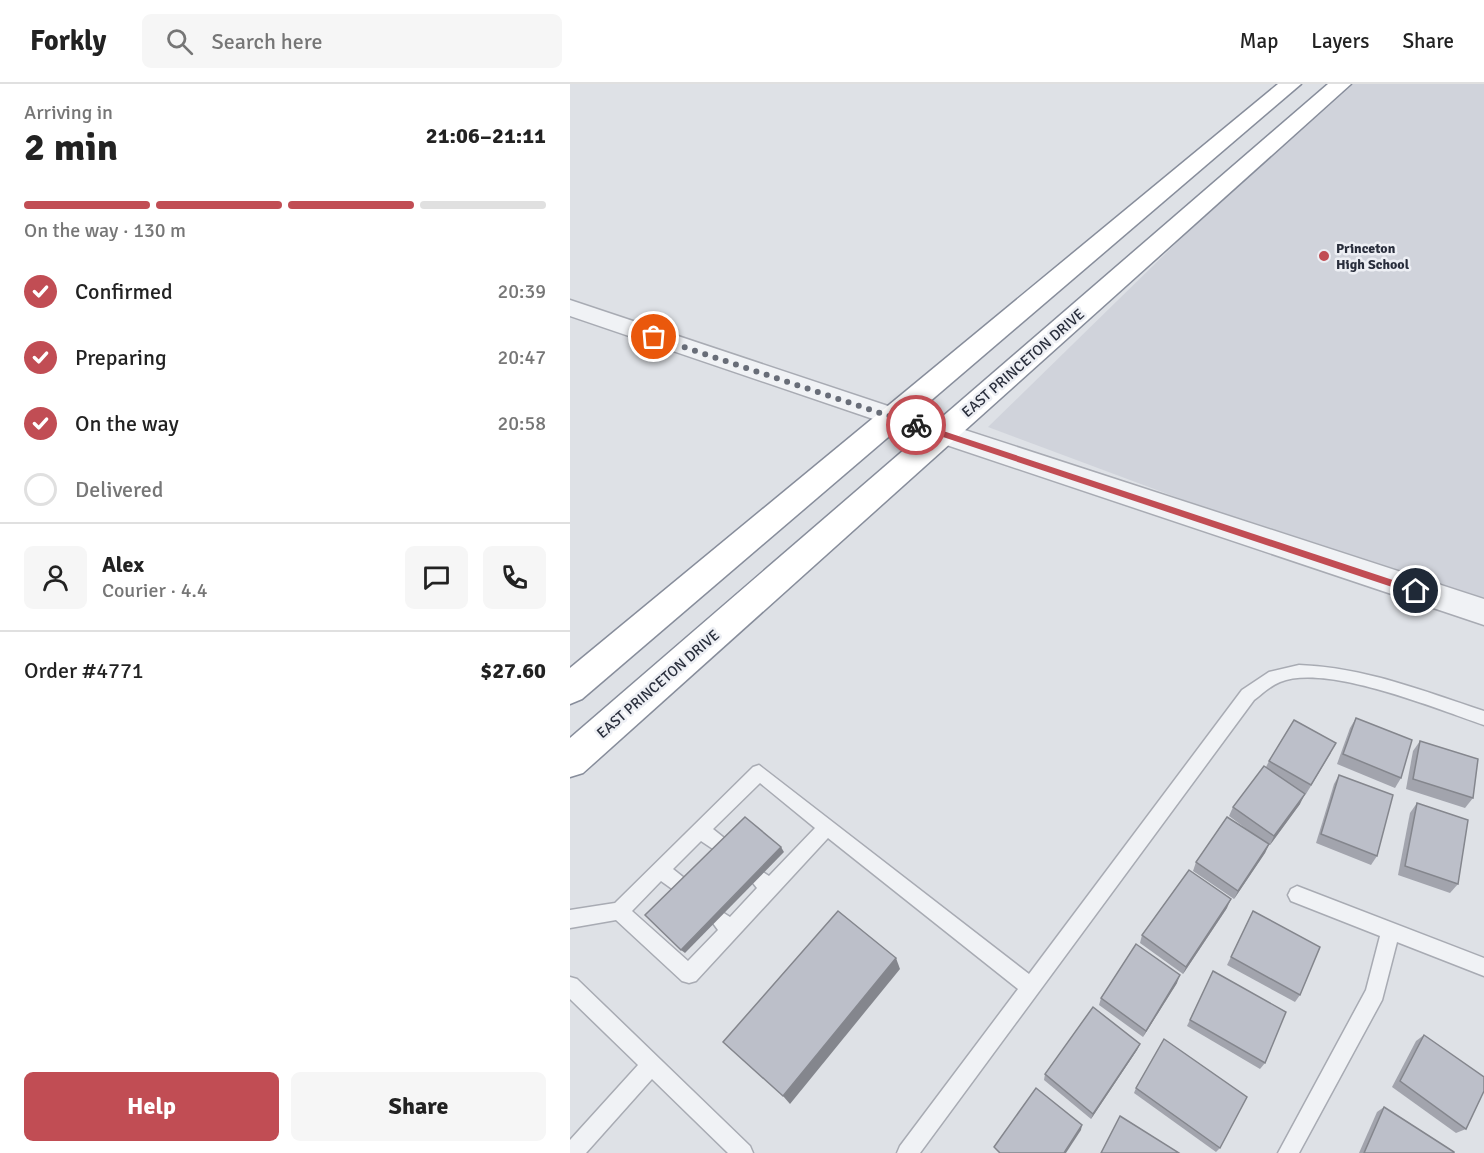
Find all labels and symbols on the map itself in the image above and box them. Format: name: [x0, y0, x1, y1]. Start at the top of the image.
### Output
place label: Princeton High School: [1336, 240, 1410, 273]
marker: Princeton High School: [1317, 249, 1331, 263]
street label: EAST PRINCETON DRIVE: [958, 305, 1088, 421]
pin: [628, 311, 679, 362]
courier: [886, 395, 946, 455]
pin: [1390, 565, 1441, 616]
street label: EAST PRINCETON DRIVE: [593, 626, 723, 742]

